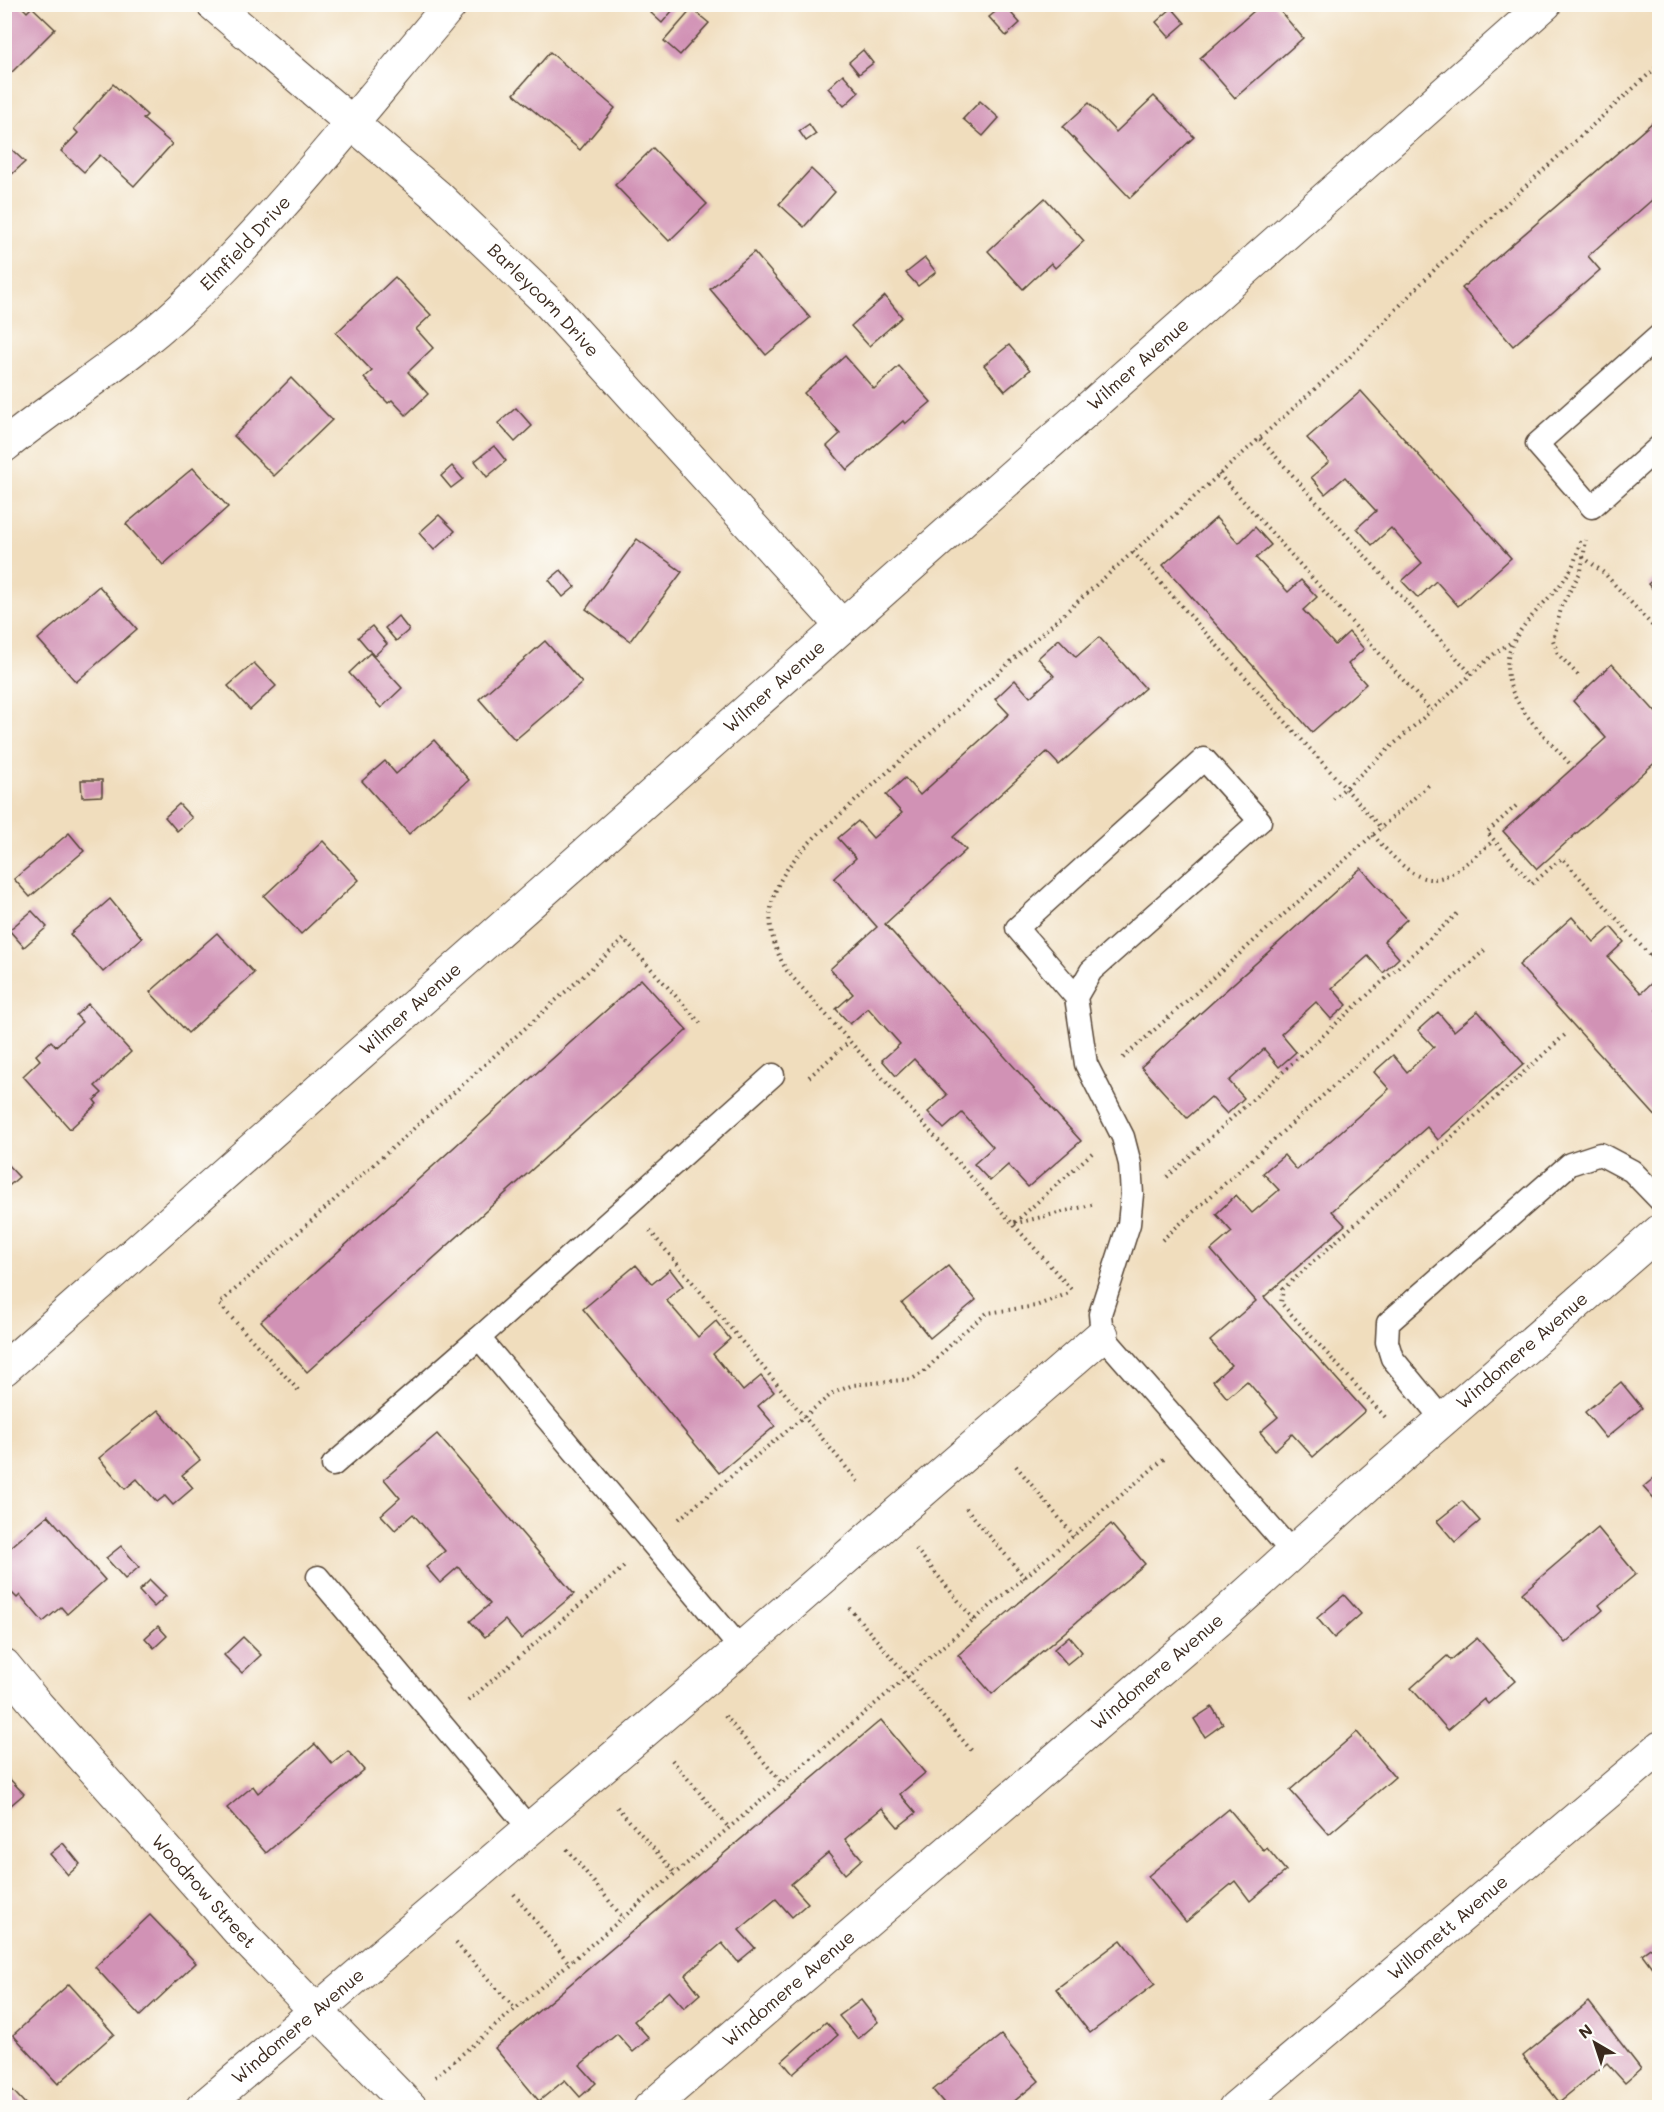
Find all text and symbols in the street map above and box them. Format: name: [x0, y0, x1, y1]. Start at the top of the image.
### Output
street label: Elmfield Drive: [194, 190, 295, 295]
street label: Barleycorn Drive: [483, 238, 605, 362]
street label: Wilmer Avenue: [1081, 312, 1193, 415]
street label: Wilmer Avenue: [718, 634, 830, 738]
street label: Wilmer Avenue: [354, 957, 466, 1060]
street label: Windomere Avenue: [1450, 1286, 1592, 1414]
street label: Windomere Avenue: [1085, 1608, 1228, 1735]
street label: Woodrow Street: [147, 1829, 262, 1953]
street label: Willomett Avenue: [1382, 1869, 1512, 1985]
street label: Windomere Avenue: [717, 1924, 859, 2052]
street label: Windomere Avenue: [226, 1962, 369, 2089]
north arrow: [1565, 2013, 1625, 2073]
text: N: [1574, 2019, 1597, 2043]

